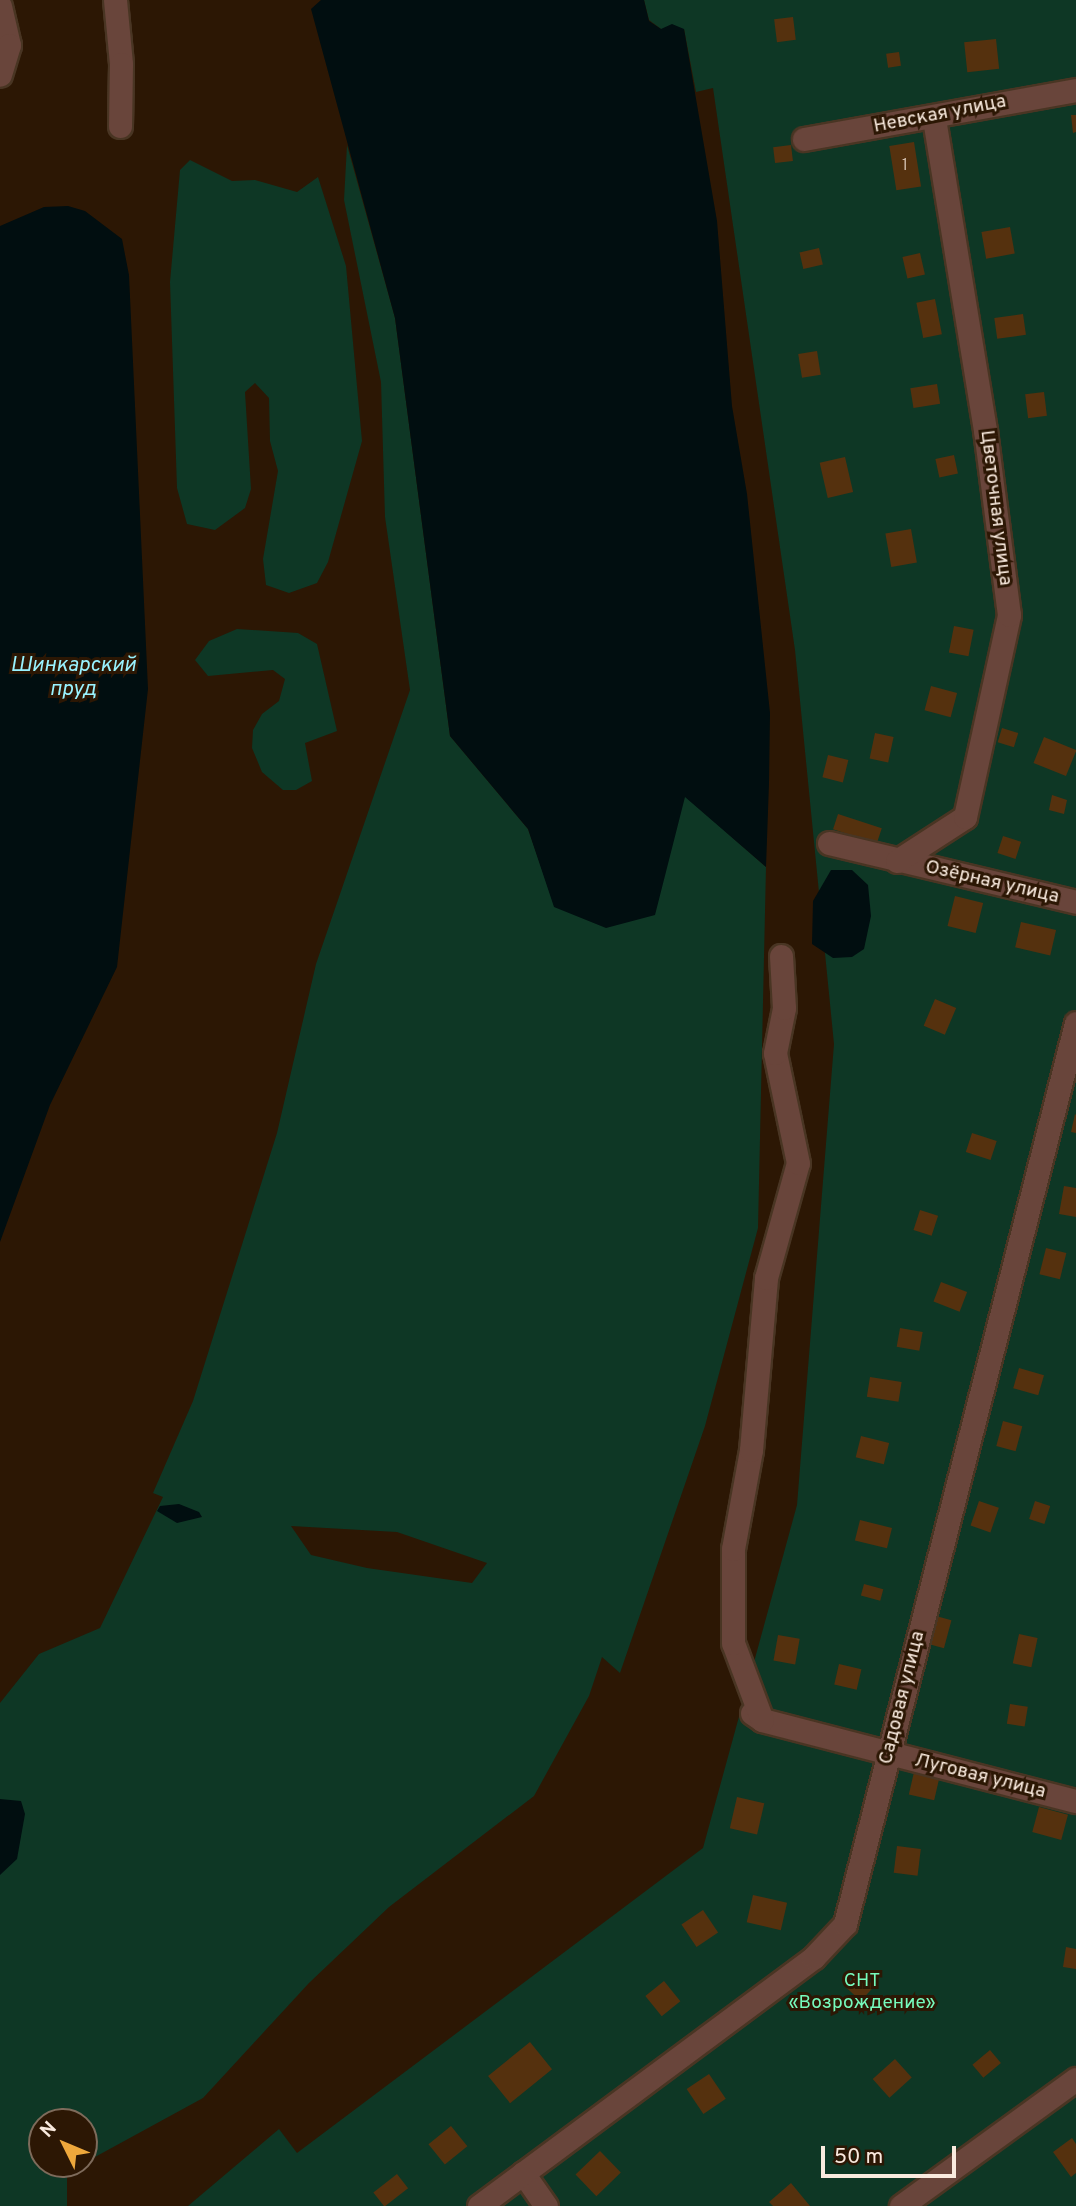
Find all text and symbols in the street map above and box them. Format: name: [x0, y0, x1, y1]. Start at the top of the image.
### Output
street label: Невская улица: [872, 91, 1008, 139]
house number: 1: [902, 156, 908, 176]
street label: Цветочная улица: [974, 429, 1016, 587]
water label: Шинкарский пруд: [10, 653, 136, 703]
street label: Озёрная улица: [923, 857, 1061, 909]
street label: Садовая улица: [875, 1629, 931, 1767]
street label: Луговая улица: [912, 1750, 1048, 1804]
park label: СНТ «Возрождение»: [789, 1971, 935, 2015]
north arrow: [28, 2108, 98, 2178]
text: N: [36, 2117, 63, 2143]
scale bar: [824, 2132, 959, 2176]
text: 50 m: [834, 2144, 883, 2171]

